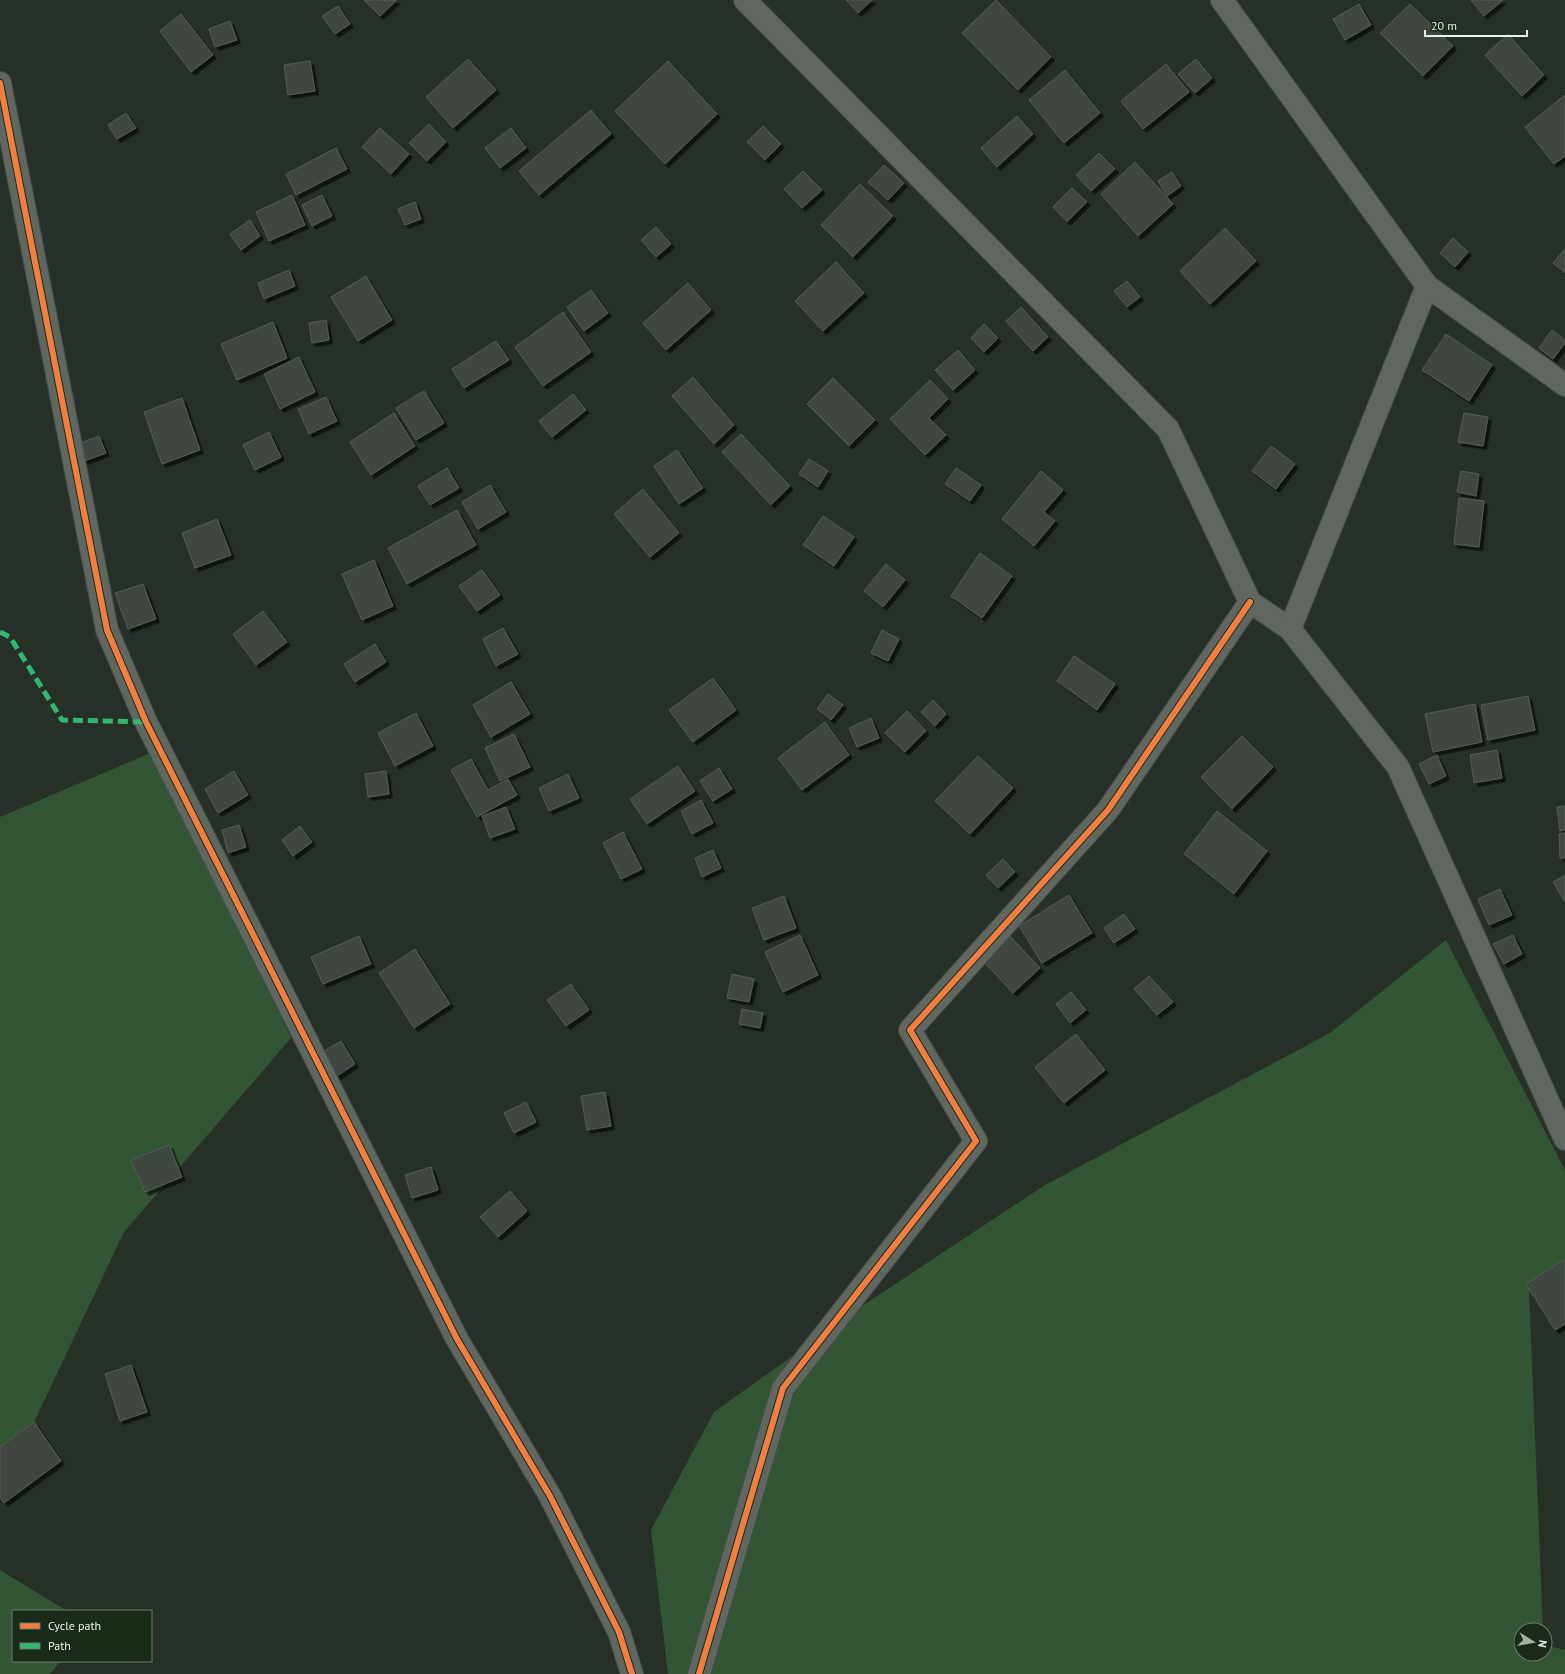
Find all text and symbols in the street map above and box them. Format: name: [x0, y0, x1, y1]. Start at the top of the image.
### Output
scale bar: [1425, 12, 1527, 38]
text: 20 m: [1431, 18, 1457, 33]
legend: [12, 1610, 152, 1662]
text: Cycle path: [48, 1618, 101, 1633]
north arrow: [1513, 1622, 1553, 1662]
text: Path: [48, 1638, 71, 1653]
text: N: [1535, 1639, 1550, 1649]

